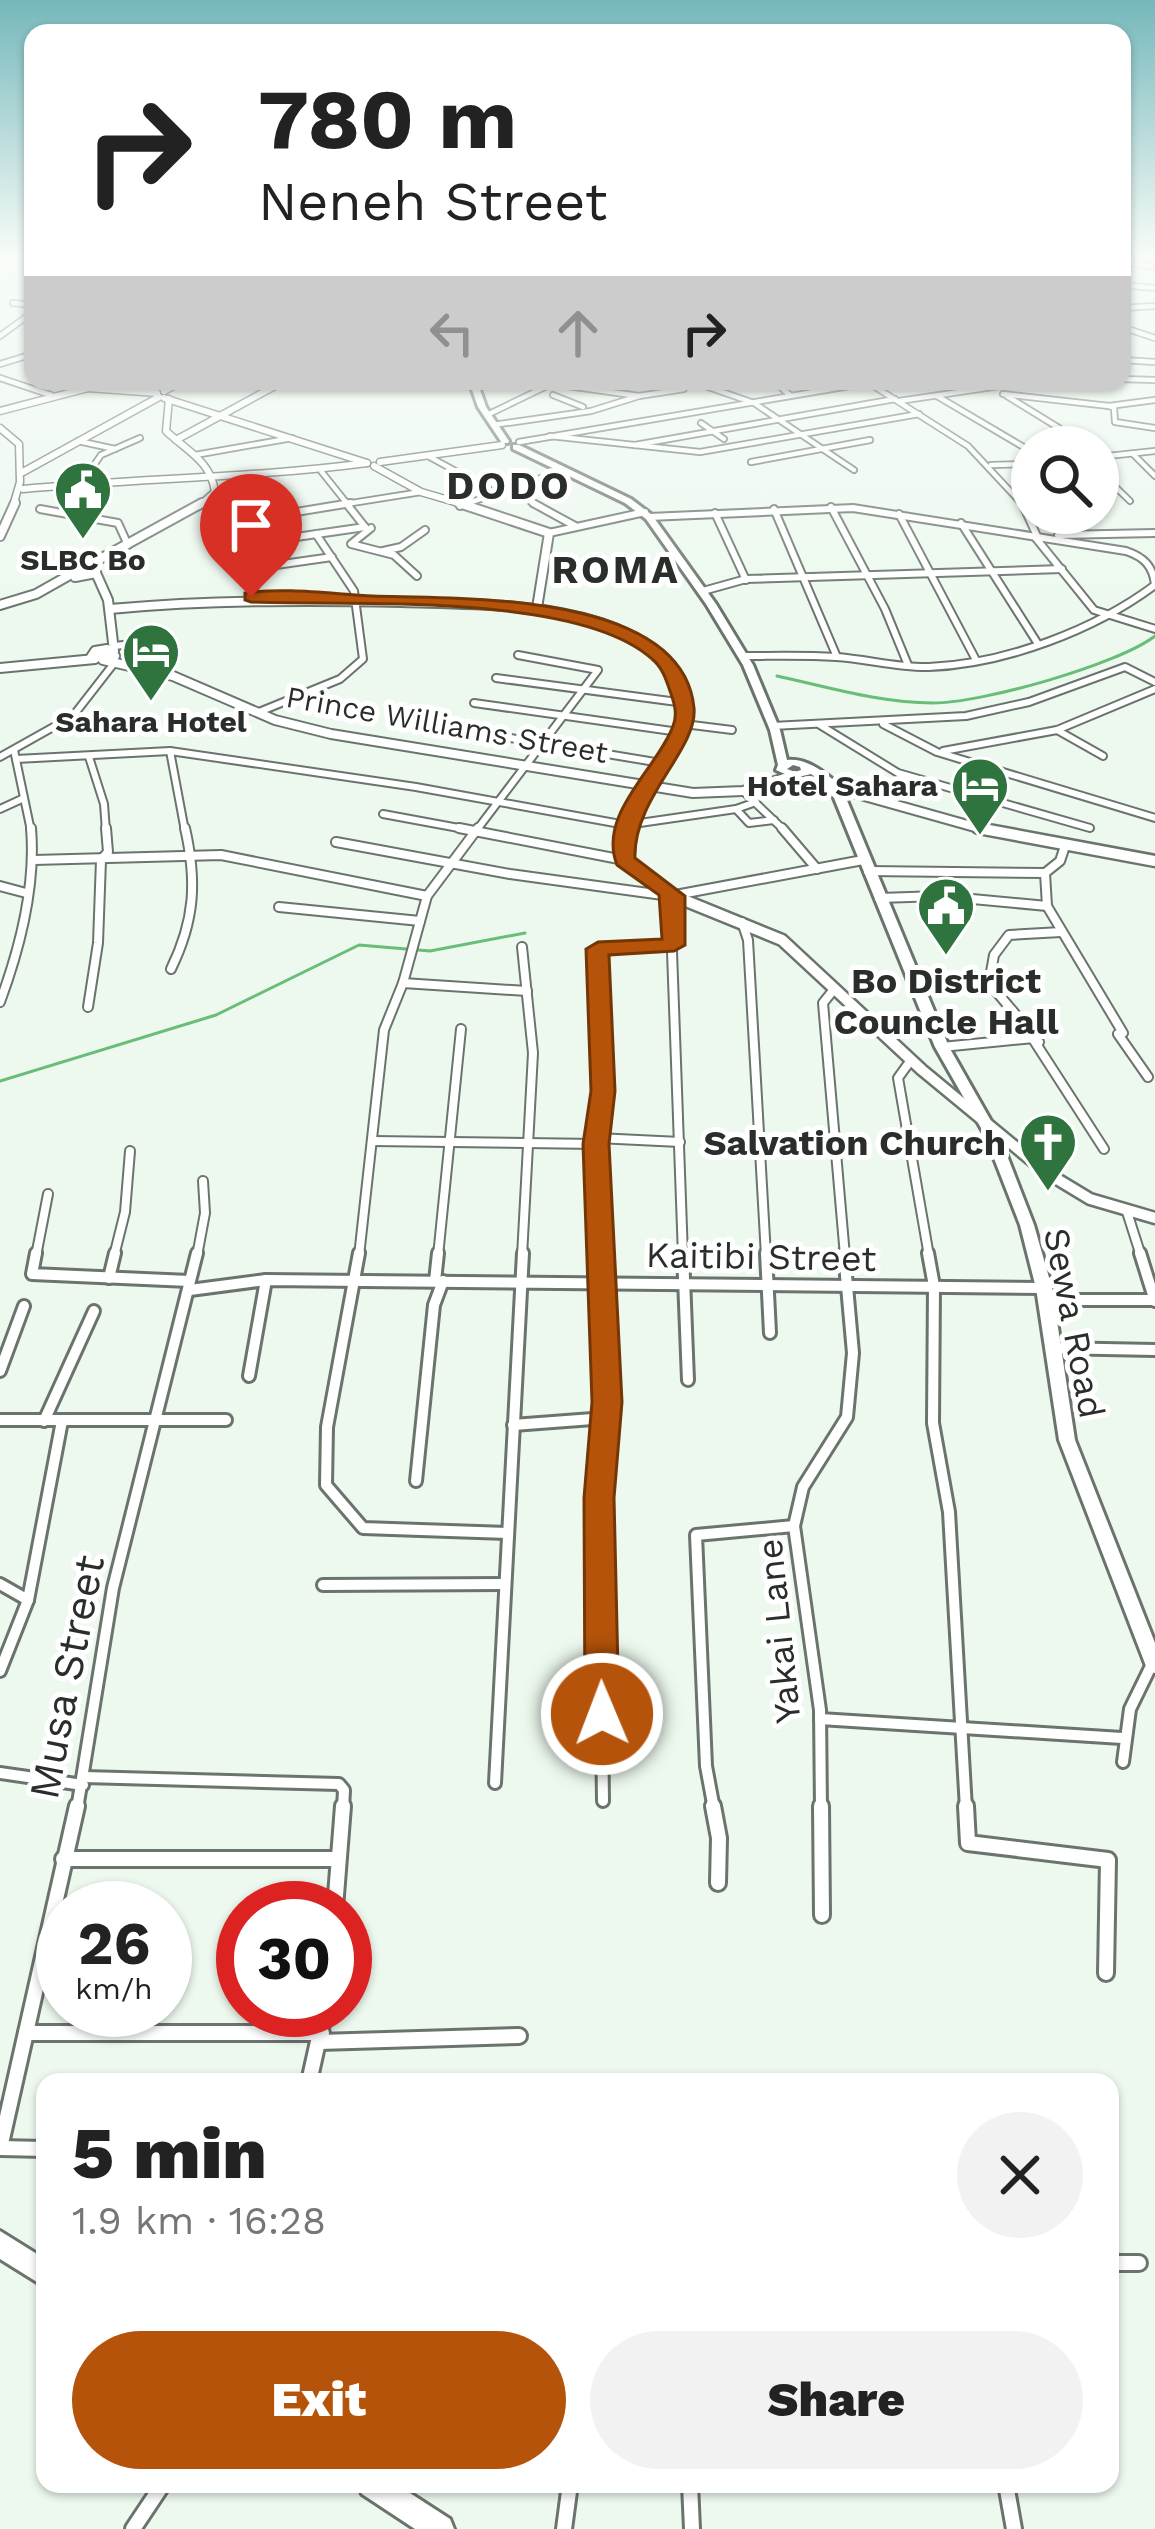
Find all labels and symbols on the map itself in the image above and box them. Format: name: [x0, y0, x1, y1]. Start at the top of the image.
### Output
public building icon: SLBC Bo: [52, 459, 114, 541]
district label: DODO: [446, 463, 572, 508]
pin: [200, 474, 302, 597]
place label: SLBC Bo: [20, 542, 146, 577]
district label: ROMA: [551, 547, 681, 592]
hotel icon: Sahara Hotel: [120, 621, 182, 703]
street label: Prince Williams Street: [284, 679, 611, 770]
place label: Sahara Hotel: [55, 704, 247, 739]
hotel icon: Hotel Sahara: [949, 755, 1011, 837]
place label: Hotel Sahara: [747, 768, 939, 803]
public building icon: Bo District Councle Hall: [915, 875, 977, 957]
place label: Bo District Councle Hall: [833, 960, 1059, 1043]
church icon: Salvation Church: [1017, 1111, 1079, 1193]
place label: Salvation Church: [704, 1122, 1006, 1164]
street label: Sewa Road: [1035, 1225, 1113, 1422]
street label: Kaitibi Street: [645, 1234, 877, 1280]
street label: Yakai Lane: [748, 1537, 810, 1725]
street label: Musa Street: [19, 1551, 114, 1803]
position arrow: [539, 1651, 665, 1777]
speed limit sign: 30: [216, 1881, 372, 2037]

